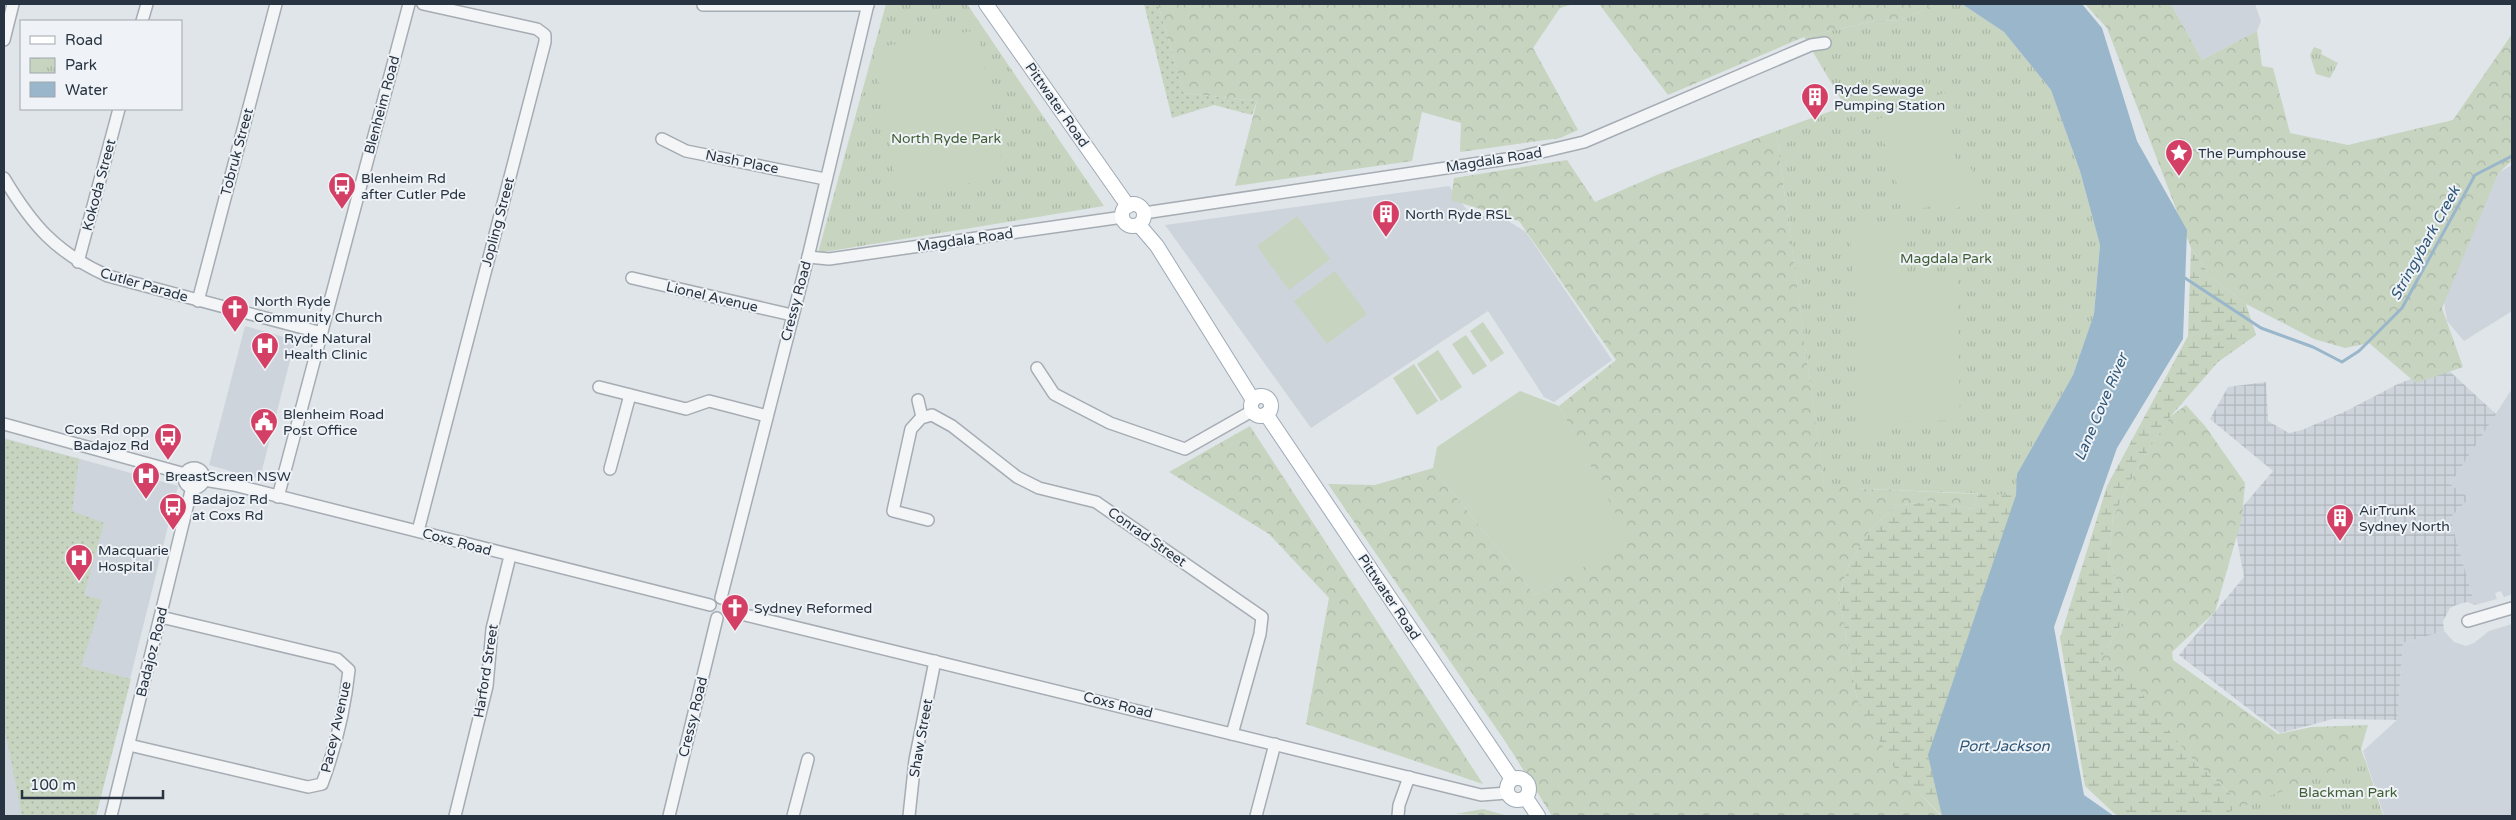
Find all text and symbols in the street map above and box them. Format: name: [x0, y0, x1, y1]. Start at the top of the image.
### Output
legend: [20, 20, 182, 110]
text: Road: [65, 31, 103, 49]
street label: Blenheim Road: [361, 54, 403, 156]
text: Park: [65, 56, 97, 74]
street label: Pittwater Road: [1022, 59, 1092, 151]
text: Water: [65, 81, 108, 99]
place label: Ryde Sewage Pumping Station: [1834, 81, 1945, 114]
building icon: Ryde Sewage Pumping Station: [1800, 82, 1830, 121]
street label: Tobruk Street: [217, 106, 257, 198]
park label: North Ryde Park: [891, 130, 1001, 147]
street label: Kokoda Street: [79, 137, 120, 233]
place icon: The Pumphouse: [2164, 138, 2194, 177]
street label: Magdala Road: [1445, 144, 1543, 176]
place label: The Pumphouse: [2198, 145, 2306, 162]
street label: Nash Place: [704, 147, 780, 177]
place label: Blenheim Rd after Cutler Pde: [361, 170, 466, 203]
bus stop icon: Blenheim Rd after Cutler Pde: [327, 171, 357, 210]
street label: Jopling Street: [478, 175, 518, 269]
water label: Stringybark Creek: [2386, 181, 2465, 303]
building icon: North Ryde RSL: [1371, 199, 1401, 238]
place label: North Ryde RSL: [1405, 206, 1512, 223]
street label: Magdala Road: [916, 225, 1014, 255]
park label: Magdala Park: [1900, 250, 1992, 267]
street label: Cressy Road: [777, 259, 815, 343]
street label: Cutler Parade: [98, 264, 190, 306]
street label: Lionel Avenue: [664, 278, 760, 316]
place label: North Ryde Community Church: [254, 293, 383, 326]
church icon: North Ryde Community Church: [220, 294, 250, 333]
place label: Ryde Natural Health Clinic: [284, 330, 371, 363]
hospital icon: Ryde Natural Health Clinic: [250, 331, 280, 370]
water label: Lane Cove River: [2070, 349, 2133, 463]
place label: Blenheim Road Post Office: [283, 406, 384, 439]
public building icon: Blenheim Road Post Office: [249, 407, 279, 446]
place label: Coxs Rd opp Badajoz Rd: [65, 421, 149, 454]
bus stop icon: Coxs Rd opp Badajoz Rd: [153, 422, 183, 461]
hospital icon: BreastScreen NSW: [131, 461, 161, 500]
place label: BreastScreen NSW: [165, 468, 291, 485]
place label: Badajoz Rd at Coxs Rd: [192, 491, 268, 524]
bus stop icon: Badajoz Rd at Coxs Rd: [158, 492, 188, 531]
place label: AirTrunk Sydney North: [2359, 502, 2450, 535]
building icon: AirTrunk Sydney North: [2325, 503, 2355, 542]
street label: Conrad Street: [1104, 504, 1190, 571]
street label: Coxs Road: [421, 525, 493, 559]
place label: Macquarie Hospital: [98, 542, 169, 575]
hospital icon: Macquarie Hospital: [64, 543, 94, 582]
street label: Pittwater Road: [1354, 551, 1424, 643]
church icon: Sydney Reformed: [720, 593, 750, 632]
place label: Sydney Reformed: [754, 600, 872, 617]
street label: Badajoz Road: [133, 605, 171, 699]
street label: Harford Street: [470, 622, 502, 719]
street label: Cressy Road: [675, 675, 711, 759]
street label: Pacey Avenue: [317, 679, 355, 774]
street label: Coxs Road: [1082, 688, 1154, 722]
street label: Shaw Street: [906, 697, 936, 779]
water label: Port Jackson: [1958, 737, 2051, 755]
scale bar: [22, 768, 164, 800]
text: 100 m: [30, 776, 76, 794]
park label: Blackman Park: [2299, 784, 2398, 801]

